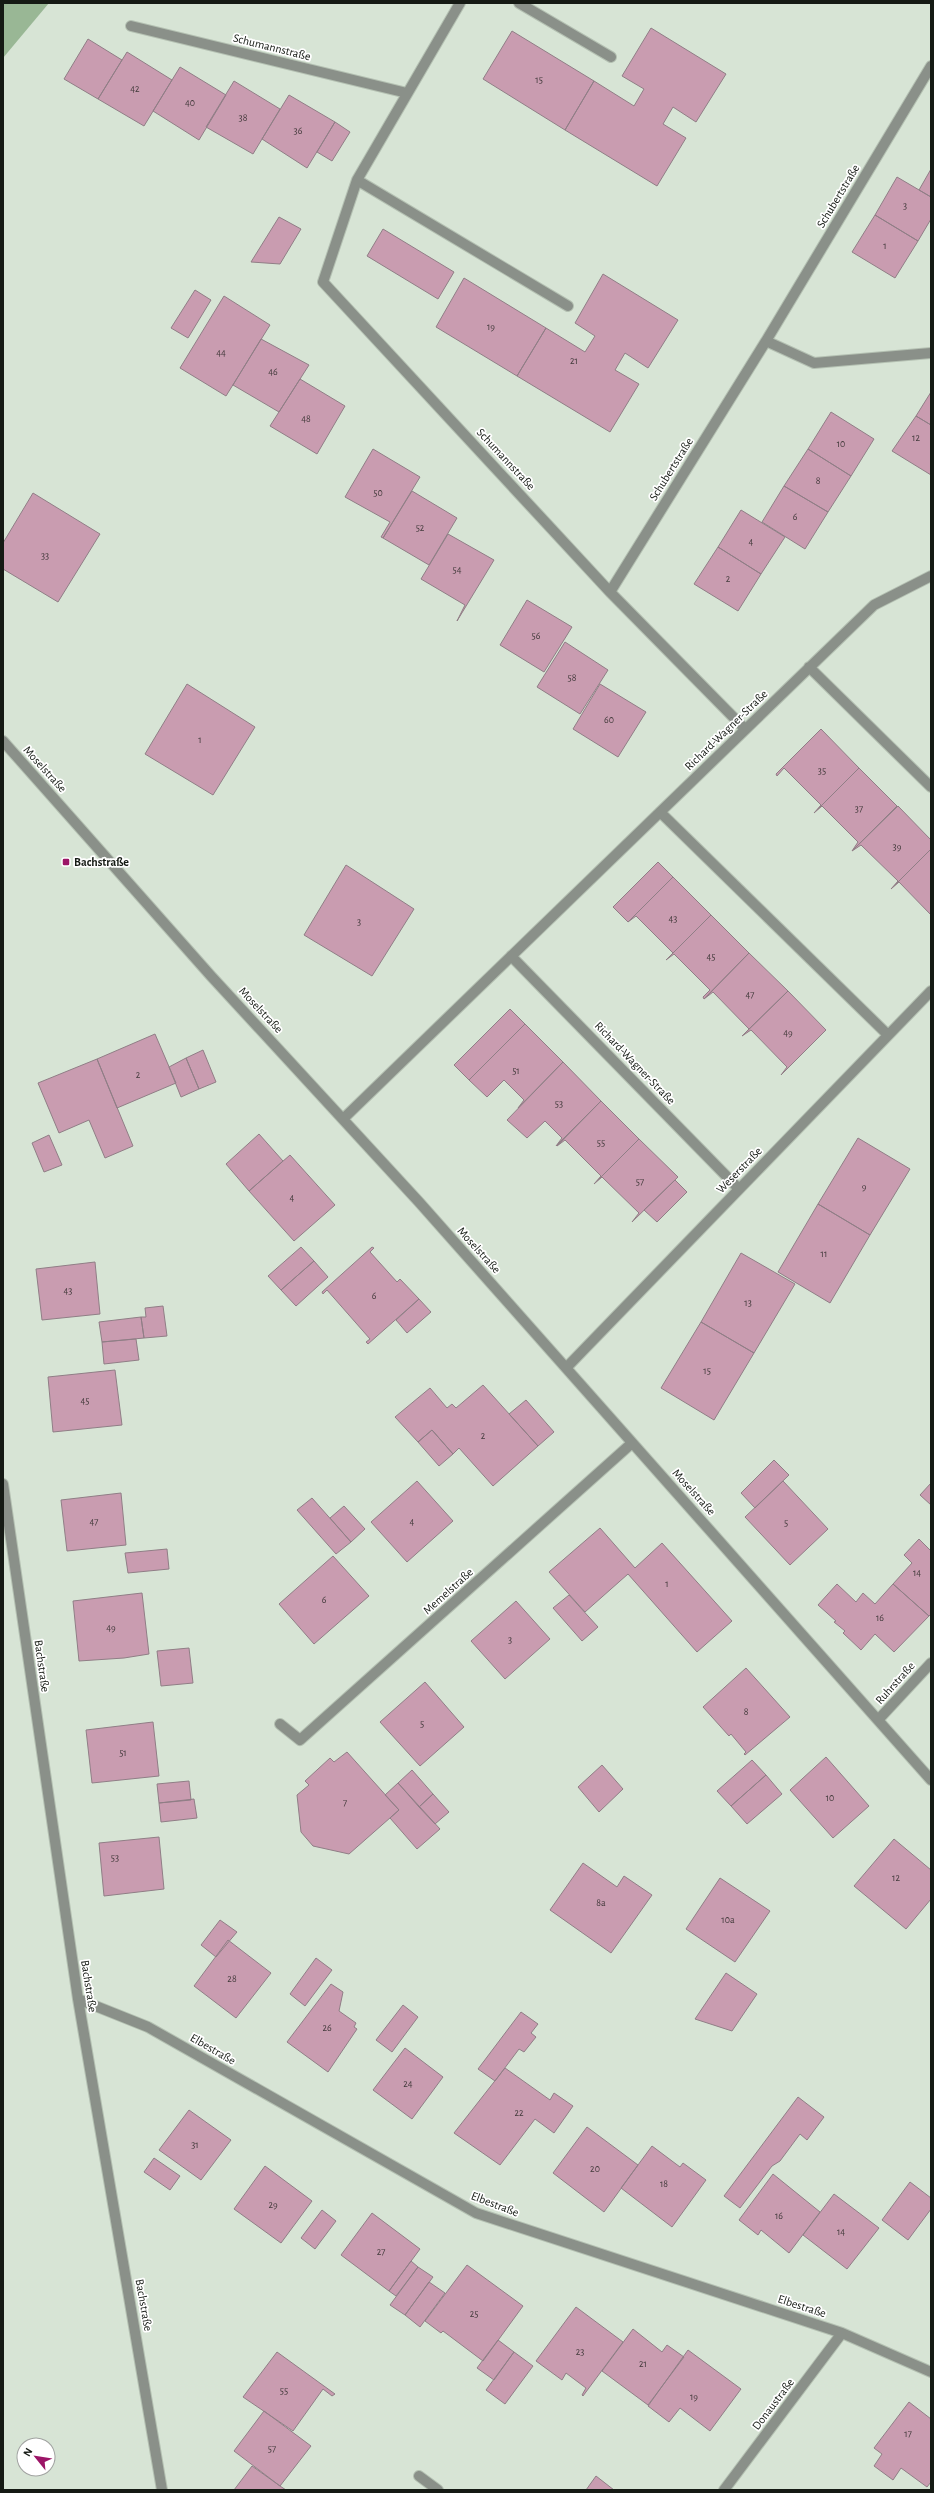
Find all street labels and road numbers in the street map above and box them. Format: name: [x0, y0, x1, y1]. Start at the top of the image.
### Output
street label: Schumannstraße: [232, 32, 312, 62]
street label: Schubertstraße: [814, 162, 862, 230]
street label: Schumannstraße: [475, 426, 537, 492]
street label: Schubertstraße: [647, 435, 695, 503]
street label: Richard-Wagner-Straße: [682, 687, 770, 773]
street label: Moselstraße: [21, 744, 69, 794]
street label: Moselstraße: [237, 985, 285, 1035]
street label: Richard-Wagner-Straße: [592, 1019, 678, 1107]
street label: Weserstraße: [714, 1144, 764, 1196]
street label: Moselstraße: [455, 1225, 503, 1275]
street label: Moselstraße: [670, 1467, 718, 1517]
street label: Memelstraße: [421, 1566, 475, 1616]
street label: Bachstraße: [32, 1639, 52, 1693]
street label: Ruhrstraße: [873, 1660, 917, 1706]
street label: Bachstraße: [79, 1959, 99, 2013]
street label: Elbestraße: [188, 2031, 238, 2067]
street label: Elbestraße: [469, 2189, 521, 2219]
street label: Bachstraße: [134, 2278, 154, 2332]
street label: Elbestraße: [776, 2293, 828, 2319]
street label: Donaustraße: [750, 2376, 796, 2432]

